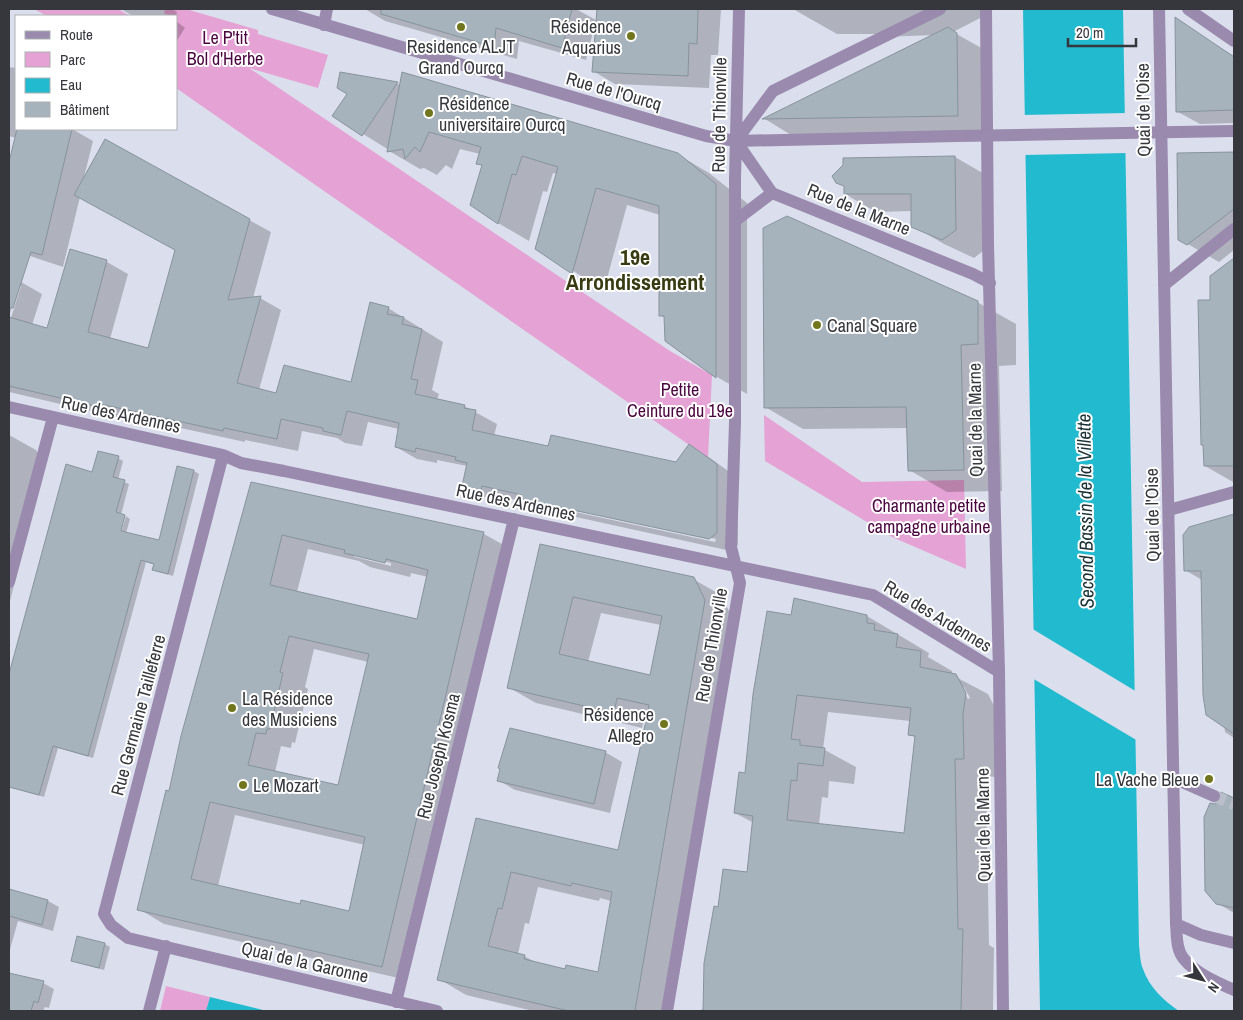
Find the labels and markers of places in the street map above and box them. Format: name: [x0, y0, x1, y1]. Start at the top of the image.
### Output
place label: Résidence Aquarius: [550, 14, 621, 60]
marker: Residence ALJT Grand Ourcq: [455, 21, 467, 33]
marker: Résidence Aquarius: [625, 30, 637, 42]
place label: Residence ALJT Grand Ourcq: [407, 34, 515, 80]
place label: Résidence universitaire Ourcq: [439, 91, 565, 137]
marker: Résidence universitaire Ourcq: [423, 107, 435, 119]
place label: Canal Square: [827, 313, 917, 338]
marker: Canal Square: [811, 319, 823, 331]
place label: La Résidence des Musiciens: [242, 686, 337, 732]
marker: La Résidence des Musiciens: [226, 702, 238, 714]
place label: Résidence Allegro: [583, 702, 654, 748]
marker: Résidence Allegro: [658, 718, 670, 730]
place label: La Vache Bleue: [1096, 767, 1199, 792]
place label: Le Mozart: [253, 773, 319, 798]
marker: La Vache Bleue: [1203, 773, 1215, 785]
marker: Le Mozart: [237, 779, 249, 791]

